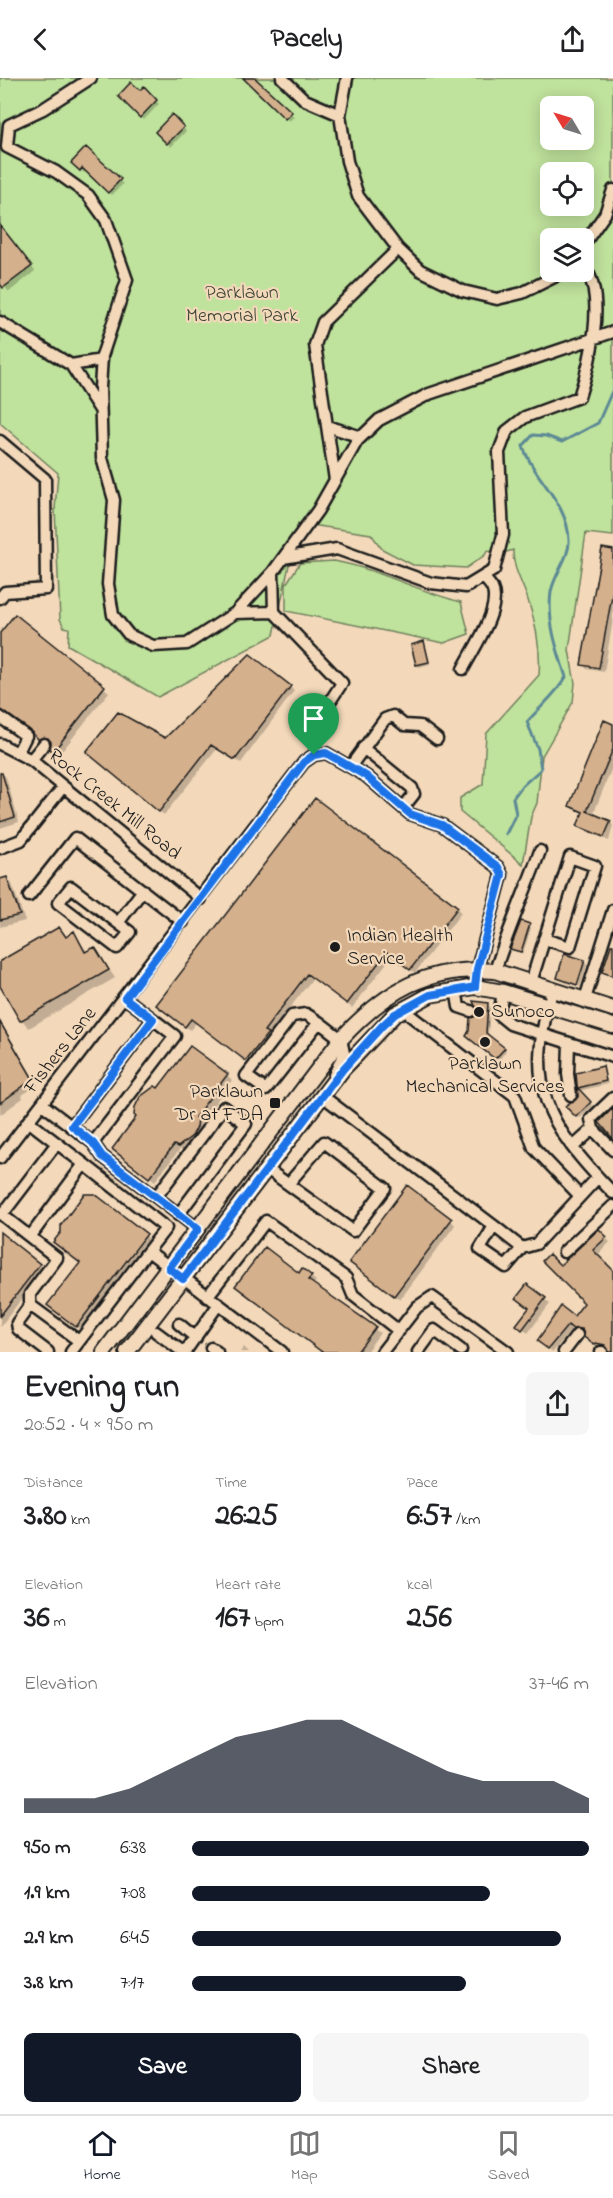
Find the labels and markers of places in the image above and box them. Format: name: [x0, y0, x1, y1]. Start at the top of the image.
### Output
pin: [288, 693, 339, 755]
place label: Indian Health Service: [347, 922, 453, 974]
marker: Indian Health Service: [328, 940, 342, 954]
place label: Sunoco: [491, 998, 555, 1027]
marker: Sunoco: [472, 1005, 486, 1019]
marker: Parklawn Mechanical Services: [478, 1035, 492, 1049]
place label: Parklawn Mechanical Services: [405, 1050, 565, 1102]
place label: Parklawn Dr at FDA: [174, 1078, 263, 1130]
marker: Parklawn Dr at FDA: [268, 1096, 282, 1110]

